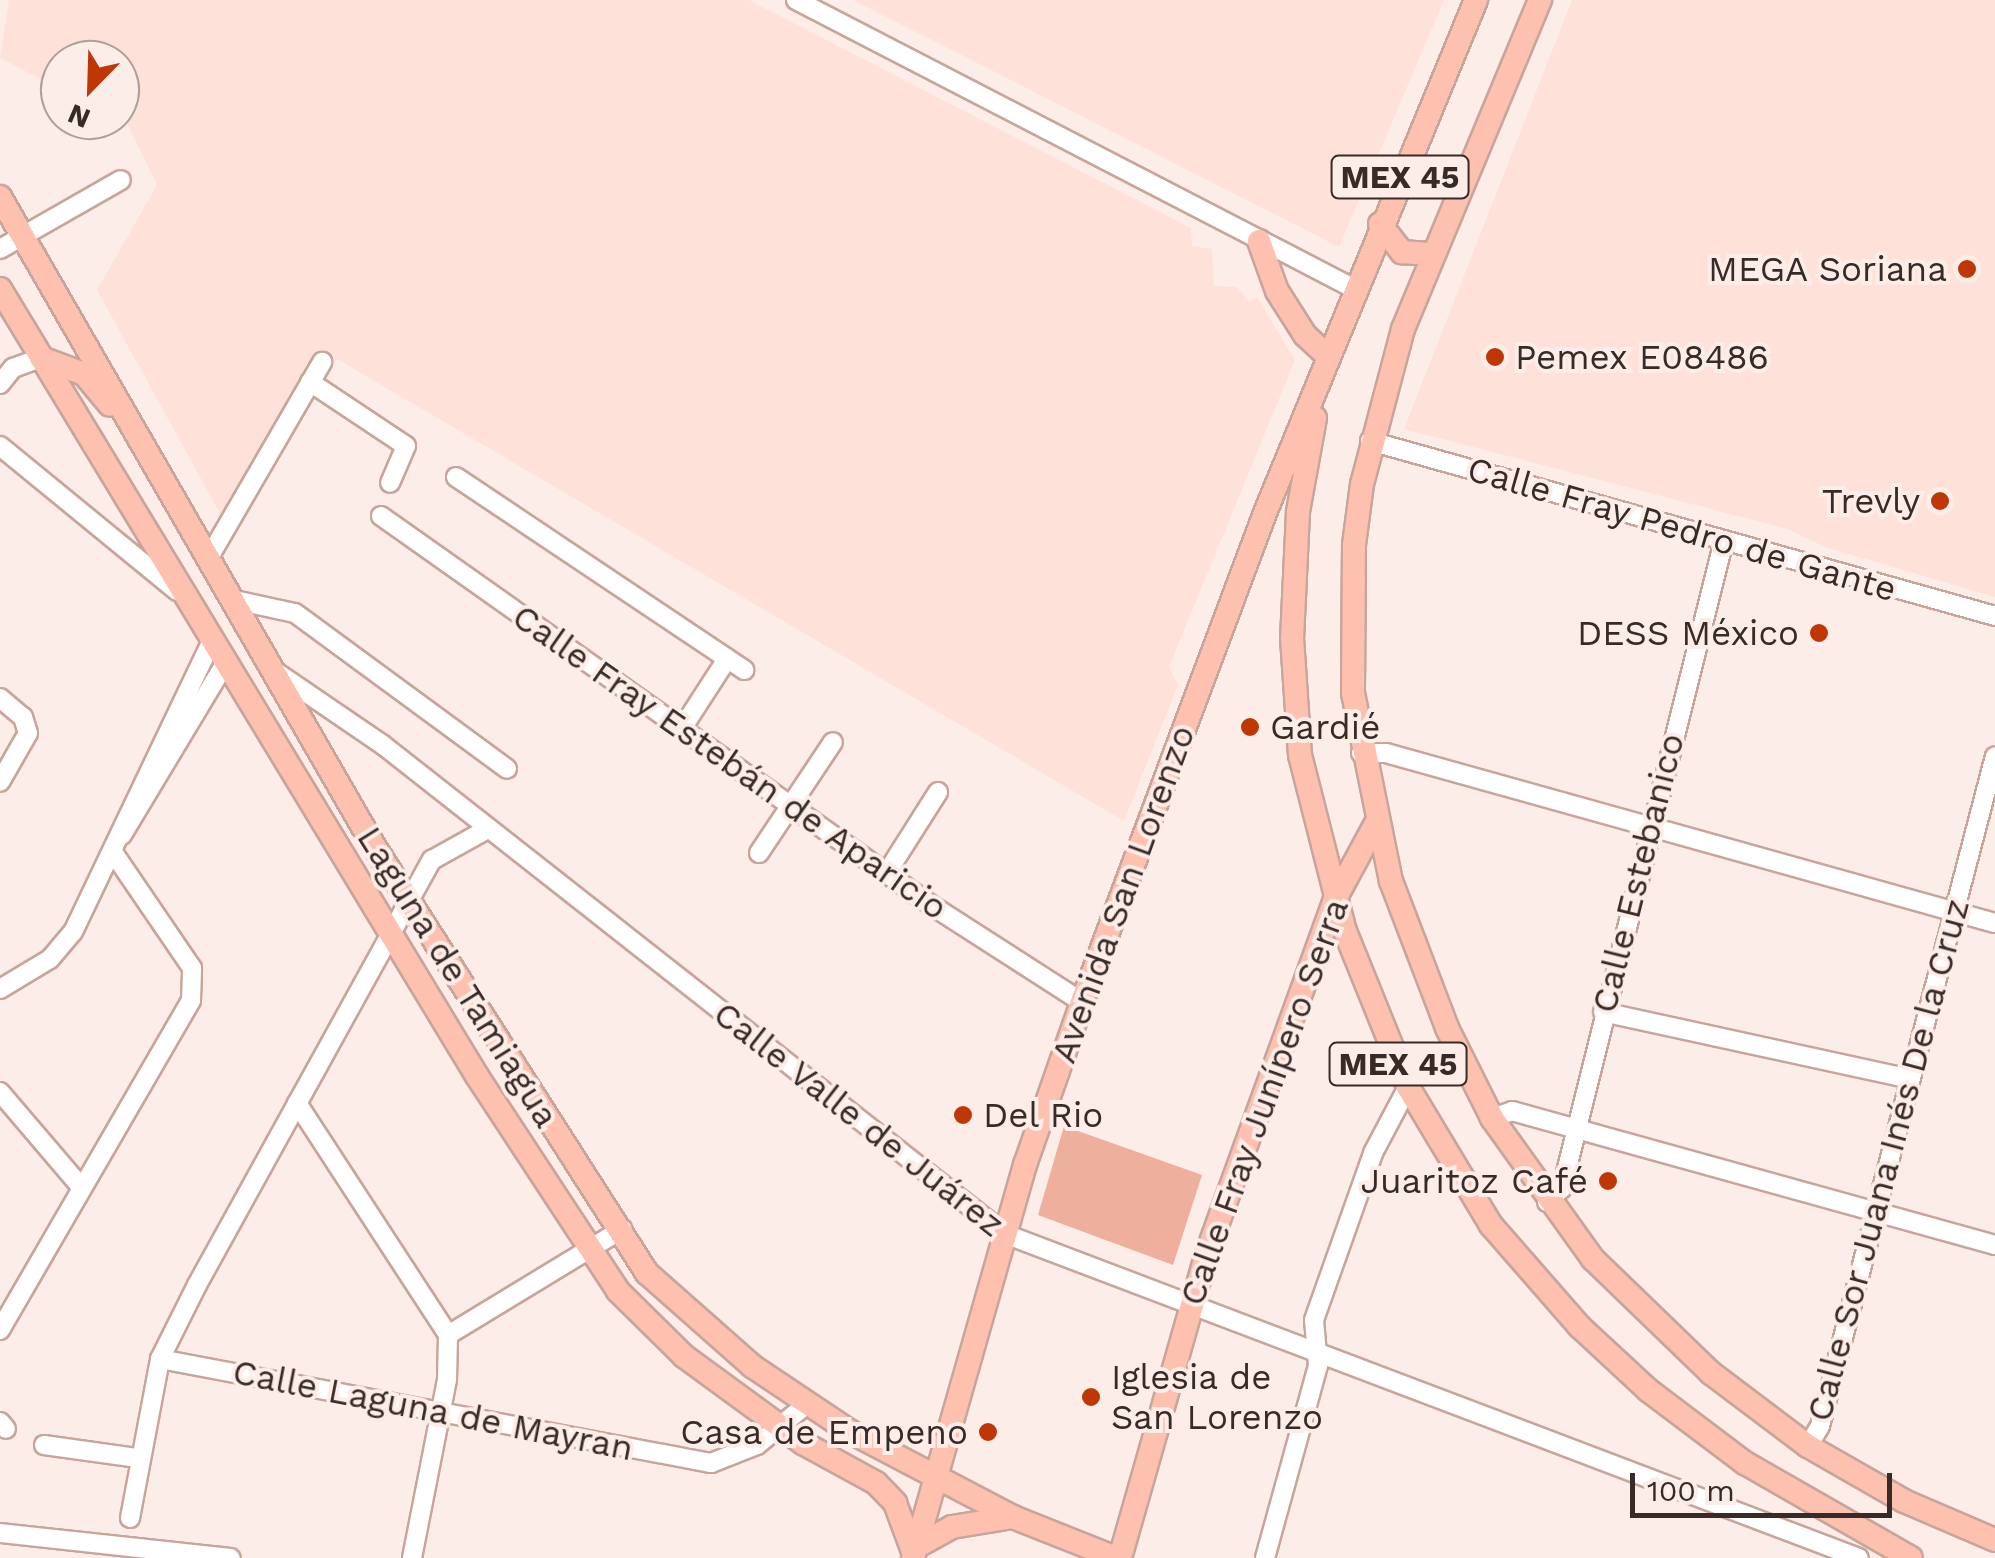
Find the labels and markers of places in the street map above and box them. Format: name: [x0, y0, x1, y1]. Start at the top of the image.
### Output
place label: MEGA Soriana: [1707, 248, 1947, 290]
marker: MEGA Soriana: [1956, 258, 1978, 280]
place label: Pemex E08486: [1515, 336, 1770, 378]
marker: Pemex E08486: [1484, 346, 1506, 368]
place label: Trevly: [1822, 480, 1920, 522]
marker: Trevly: [1929, 490, 1951, 512]
place label: DESS México: [1577, 612, 1799, 654]
marker: DESS México: [1808, 622, 1830, 644]
place label: Gardié: [1270, 706, 1380, 748]
marker: Gardié: [1239, 716, 1261, 738]
place label: Del Rio: [983, 1094, 1104, 1136]
marker: Del Rio: [952, 1104, 974, 1126]
place label: Juaritoz Café: [1360, 1160, 1588, 1202]
marker: Juaritoz Café: [1597, 1170, 1619, 1192]
place label: Iglesia de San Lorenzo: [1111, 1356, 1323, 1438]
marker: Iglesia de San Lorenzo: [1080, 1386, 1102, 1408]
place label: Casa de Empeno: [679, 1411, 968, 1453]
marker: Casa de Empeno: [977, 1421, 999, 1443]

